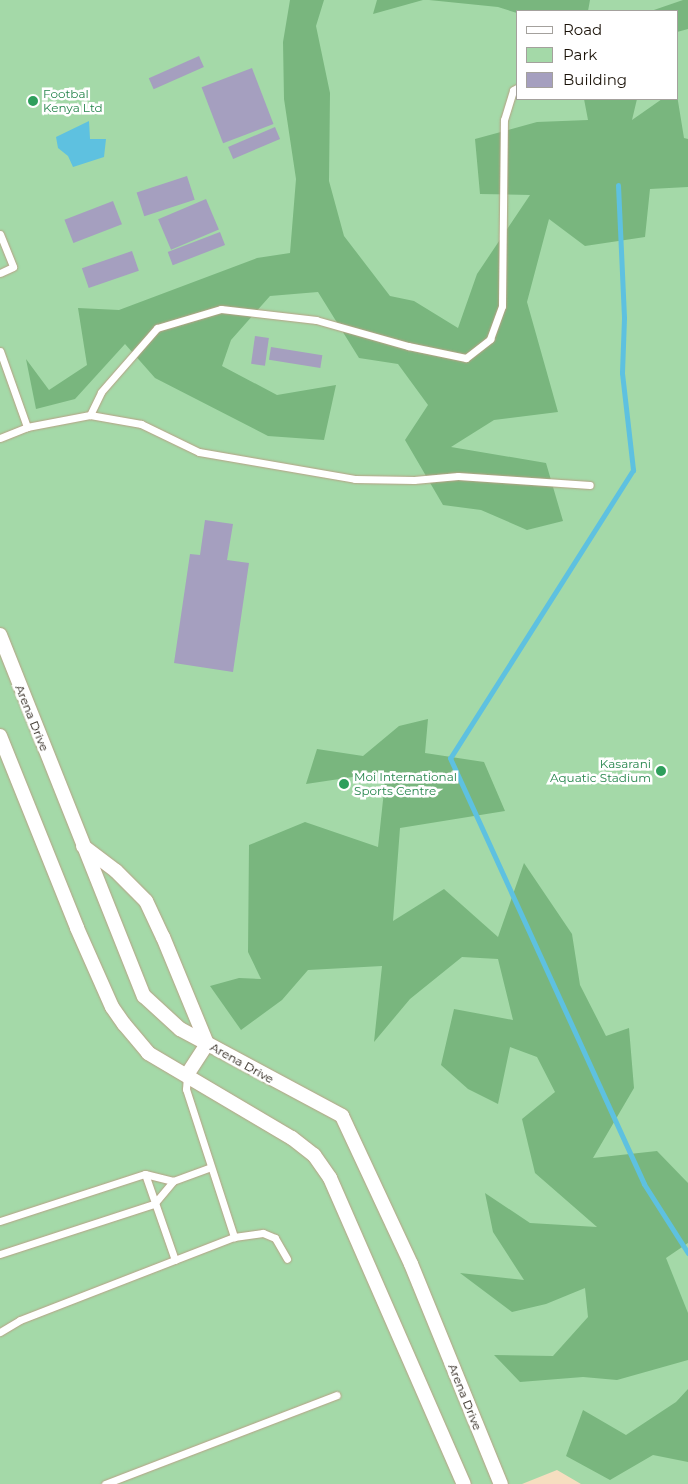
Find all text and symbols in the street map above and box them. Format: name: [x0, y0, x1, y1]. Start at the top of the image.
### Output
legend: [516, 10, 678, 100]
text: Road: [563, 20, 602, 39]
text: Park: [563, 45, 597, 64]
text: Building: [563, 70, 627, 89]
place label: Footbal Kenya Ltd: [43, 87, 103, 115]
marker: Footbal Kenya Ltd: [27, 95, 39, 107]
street label: Arena Drive: [12, 683, 52, 753]
place label: Kasarani Aquatic Stadium: [550, 757, 651, 785]
marker: Kasarani Aquatic Stadium: [655, 765, 667, 777]
place label: Moi International Sports Centre: [354, 770, 457, 798]
marker: Moi International Sports Centre: [338, 778, 350, 790]
street label: Arena Drive: [208, 1040, 276, 1086]
street label: Arena Drive: [445, 1362, 485, 1432]

